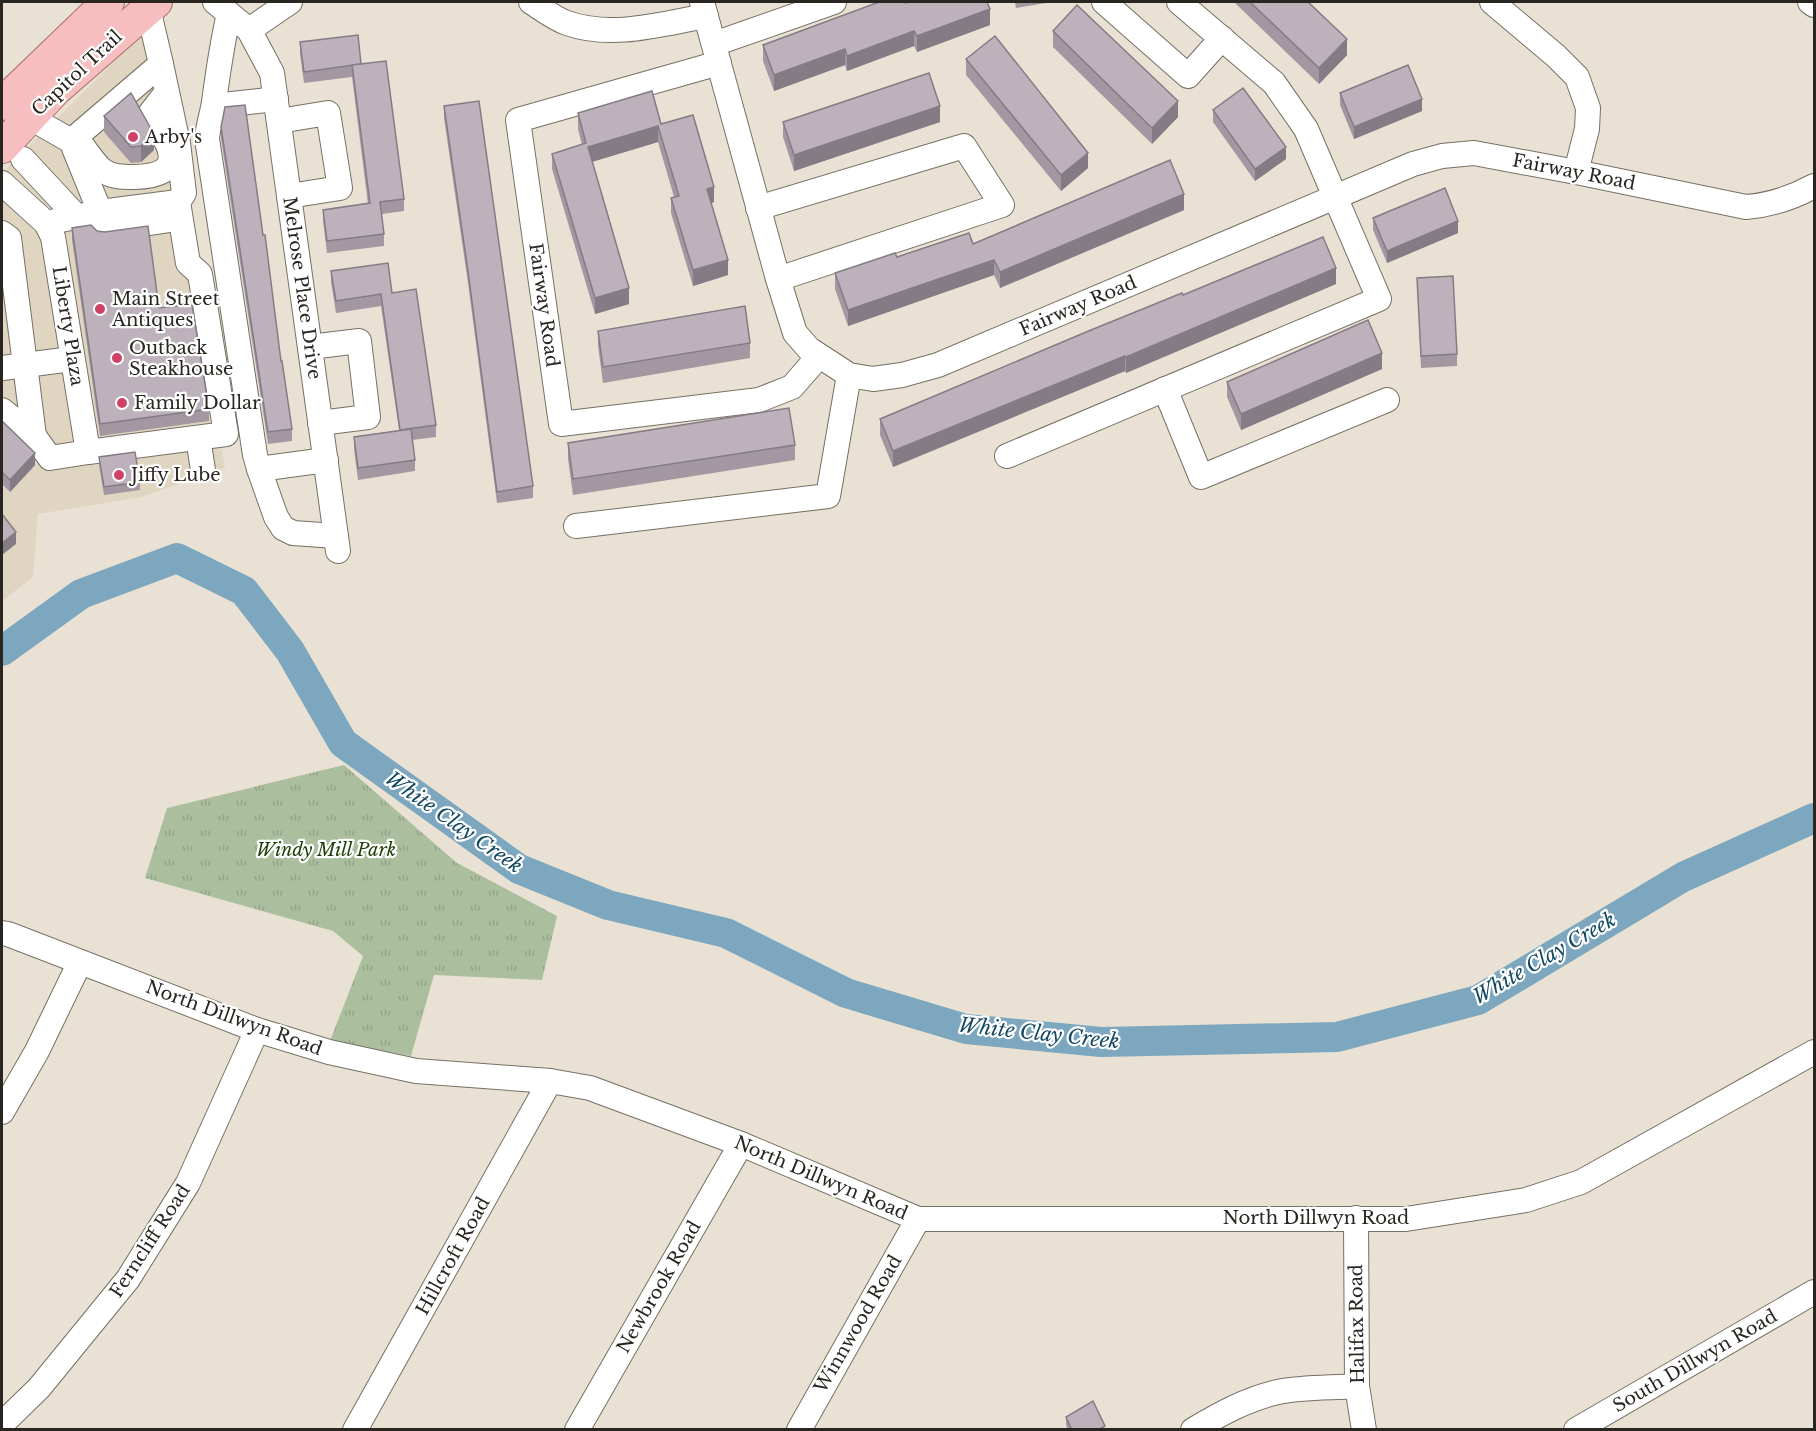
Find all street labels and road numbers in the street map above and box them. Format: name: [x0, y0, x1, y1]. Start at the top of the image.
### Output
street label: Capitol Trail: [27, 25, 127, 120]
street label: Fairway Road: [1511, 149, 1637, 195]
street label: Melrose Place Drive: [278, 195, 326, 381]
street label: Fairway Road: [524, 242, 564, 368]
street label: Liberty Plaza: [48, 265, 88, 388]
street label: Fairway Road: [1016, 271, 1140, 341]
street label: North Dillwyn Road: [143, 976, 325, 1060]
street label: North Dillwyn Road: [731, 1131, 911, 1225]
street label: Ferncliff Road: [105, 1180, 195, 1302]
street label: Hillcroft Road: [411, 1193, 495, 1319]
street label: North Dillwyn Road: [1223, 1207, 1409, 1229]
street label: Newbrook Road: [612, 1217, 706, 1357]
street label: Winnwood Road: [809, 1251, 906, 1398]
street label: Halifax Road: [1345, 1264, 1369, 1384]
street label: South Dillwyn Road: [1609, 1305, 1781, 1417]

